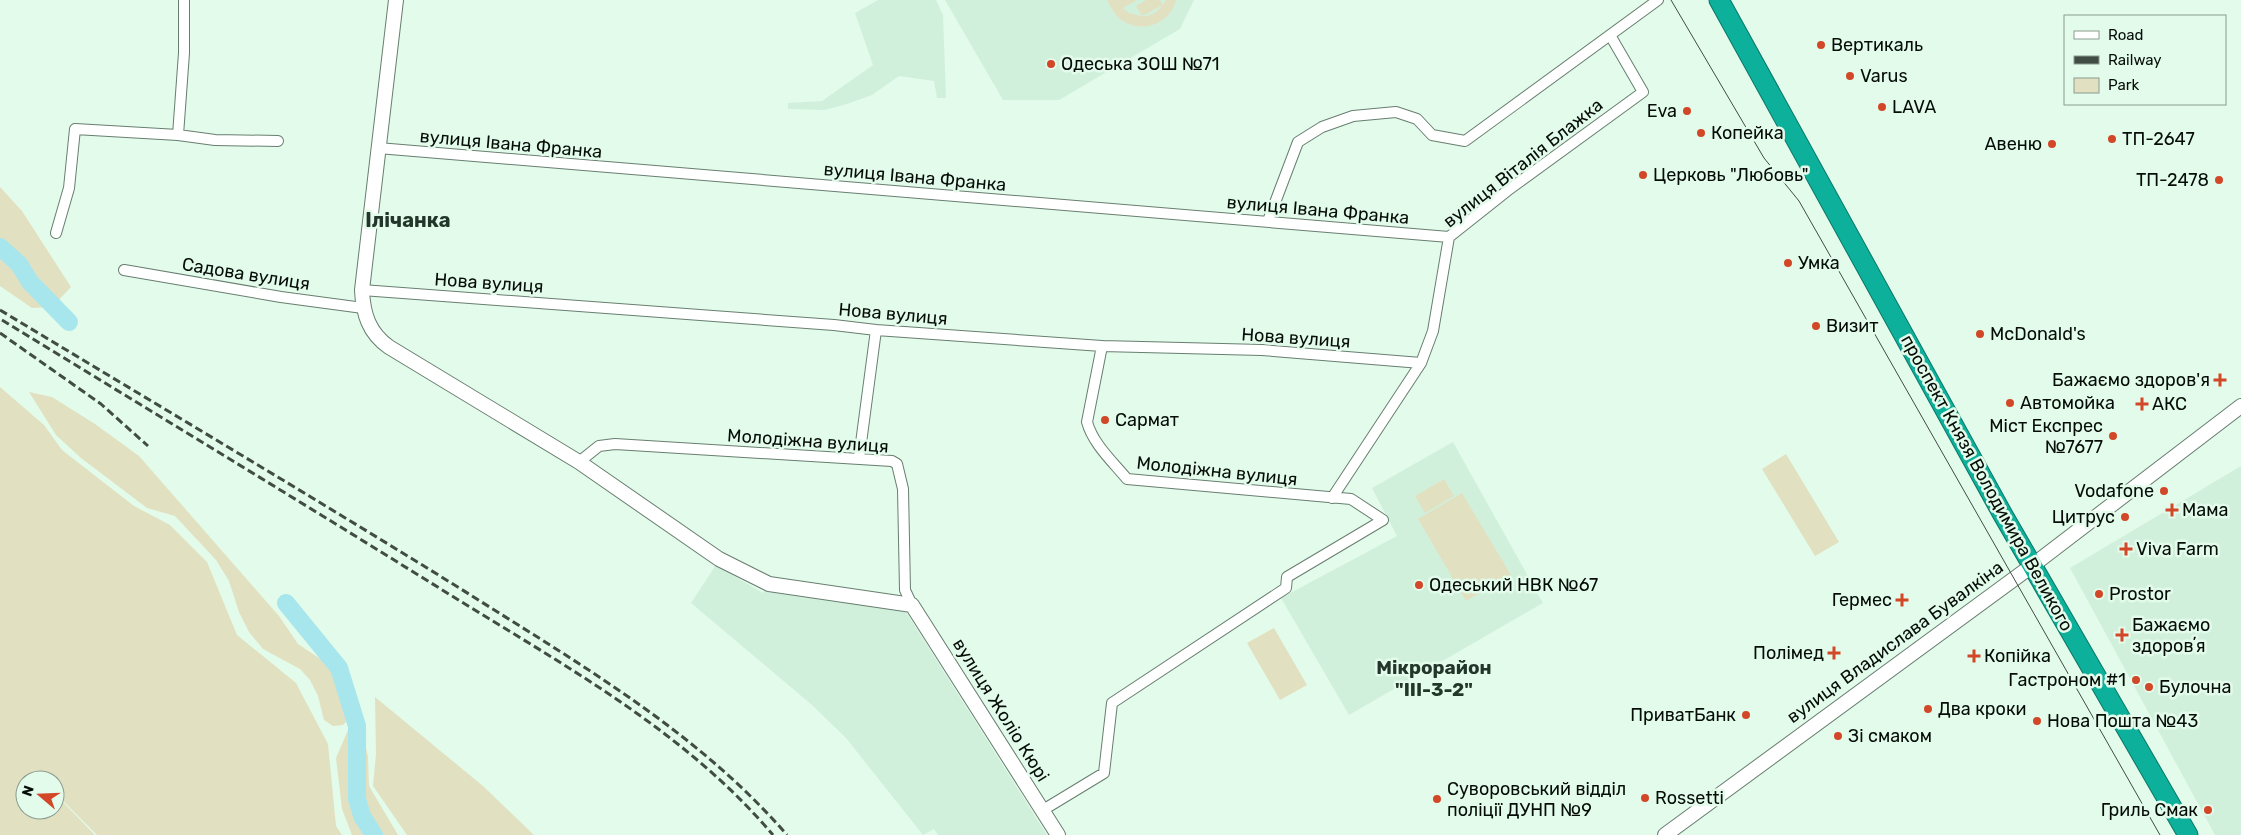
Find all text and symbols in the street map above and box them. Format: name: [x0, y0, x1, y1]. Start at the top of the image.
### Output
legend: [2064, 15, 2226, 105]
text: Road: [2108, 26, 2144, 44]
place label: Вертикаль: [1831, 34, 1923, 56]
marker: Вертикаль: [1815, 39, 1827, 51]
text: Railway: [2108, 51, 2162, 69]
place label: Одеська ЗОШ №71: [1061, 53, 1219, 75]
marker: Одеська ЗОШ №71: [1045, 58, 1057, 70]
place label: Varus: [1860, 65, 1908, 87]
marker: Varus: [1844, 70, 1856, 82]
text: Park: [2108, 76, 2139, 94]
street label: вулиця Віталія Блажка: [1439, 94, 1607, 232]
place label: LAVA: [1892, 96, 1936, 118]
place label: Eva: [1647, 100, 1677, 122]
marker: LAVA: [1876, 101, 1888, 113]
marker: Eva: [1681, 105, 1693, 117]
place label: Копейка: [1711, 122, 1784, 144]
street label: вулиця Івана Франка: [419, 125, 603, 163]
marker: Копейка: [1695, 127, 1707, 139]
place label: ТП-2647: [2122, 128, 2195, 150]
place label: Авеню: [1984, 133, 2042, 155]
marker: ТП-2647: [2106, 133, 2118, 145]
marker: Авеню: [2046, 138, 2058, 150]
street label: вулиця Івана Франка: [823, 158, 1007, 196]
place label: Церковь "Любовь": [1653, 164, 1808, 186]
marker: Церковь "Любовь": [1637, 169, 1649, 181]
place label: ТП-2478: [2136, 169, 2209, 191]
marker: ТП-2478: [2213, 174, 2225, 186]
street label: вулиця Івана Франка: [1226, 191, 1410, 229]
district label: Ілічанка: [365, 208, 451, 232]
place label: Умка: [1798, 252, 1840, 274]
street label: Садова вулиця: [180, 253, 312, 295]
marker: Умка: [1782, 257, 1794, 269]
street label: Нова вулиця: [434, 268, 544, 298]
street label: Нова вулиця: [838, 298, 948, 330]
place label: Визит: [1826, 315, 1878, 337]
marker: Визит: [1810, 320, 1822, 332]
street label: Нова вулиця: [1241, 323, 1351, 353]
place label: McDonald's: [1990, 323, 2086, 345]
marker: McDonald's: [1974, 328, 1986, 340]
street label: проспект Князя Володимира Великого: [1896, 331, 2078, 635]
place label: Бажаємо здоров'я: [2052, 369, 2210, 391]
marker: Бажаємо здоров'я: [2214, 374, 2226, 386]
place label: Автомойка: [2020, 392, 2115, 414]
place label: АКС: [2152, 393, 2187, 415]
marker: Автомойка: [2004, 397, 2016, 409]
marker: АКС: [2136, 398, 2148, 410]
place label: Сармат: [1115, 409, 1179, 431]
marker: Сармат: [1099, 414, 1111, 426]
place label: Міст Експрес №7677: [1989, 415, 2103, 458]
street label: Молодіжна вулиця: [727, 424, 889, 458]
marker: Міст Експрес №7677: [2107, 430, 2119, 442]
street label: Молодіжна вулиця: [1135, 452, 1299, 490]
place label: Vodafone: [2074, 480, 2154, 502]
marker: Vodafone: [2158, 485, 2170, 497]
place label: Мама: [2182, 499, 2228, 521]
marker: Мама: [2166, 504, 2178, 516]
place label: Цитрус: [2052, 506, 2115, 528]
marker: Цитрус: [2119, 511, 2131, 523]
place label: Viva Farm: [2136, 538, 2219, 560]
marker: Viva Farm: [2120, 543, 2132, 555]
street label: вулиця Владислава Бувалкіна: [1783, 556, 2007, 728]
place label: Одеський НВК №67: [1429, 574, 1598, 596]
marker: Одеський НВК №67: [1413, 579, 1425, 591]
place label: Prostor: [2109, 583, 2171, 605]
marker: Prostor: [2093, 588, 2105, 600]
place label: Гермес: [1832, 589, 1892, 611]
marker: Гермес: [1896, 594, 1908, 606]
place label: Бажаємо здоровʼя: [2132, 614, 2210, 657]
marker: Бажаємо здоровʼя: [2116, 629, 2128, 641]
street label: вулиця Жоліо Кюрі: [948, 634, 1054, 786]
place label: Полімед: [1753, 642, 1824, 664]
place label: Копійка: [1984, 645, 2051, 667]
marker: Полімед: [1828, 647, 1840, 659]
marker: Копійка: [1968, 650, 1980, 662]
district label: Мікрорайон "ІІІ-3-2": [1376, 656, 1492, 701]
place label: Гастроном #1: [2008, 669, 2126, 691]
marker: Гастроном #1: [2130, 674, 2142, 686]
place label: Булочна: [2159, 676, 2231, 698]
marker: Булочна: [2143, 681, 2155, 693]
place label: Два кроки: [1938, 698, 2027, 720]
marker: Два кроки: [1922, 703, 1934, 715]
place label: ПриватБанк: [1630, 704, 1736, 726]
marker: ПриватБанк: [1740, 709, 1752, 721]
place label: Нова Пошта №43: [2047, 710, 2198, 732]
marker: Нова Пошта №43: [2031, 715, 2043, 727]
place label: Зі смаком: [1848, 725, 1932, 747]
marker: Зі смаком: [1832, 730, 1844, 742]
north arrow: [15, 770, 65, 820]
place label: Суворовський відділ поліції ДУНП №9: [1447, 778, 1626, 821]
text: N: [19, 783, 38, 798]
place label: Rossetti: [1655, 787, 1724, 809]
marker: Rossetti: [1639, 792, 1651, 804]
marker: Суворовський відділ поліції ДУНП №9: [1431, 793, 1443, 805]
place label: Гриль Смак: [2101, 799, 2198, 821]
marker: Гриль Смак: [2202, 804, 2214, 816]

